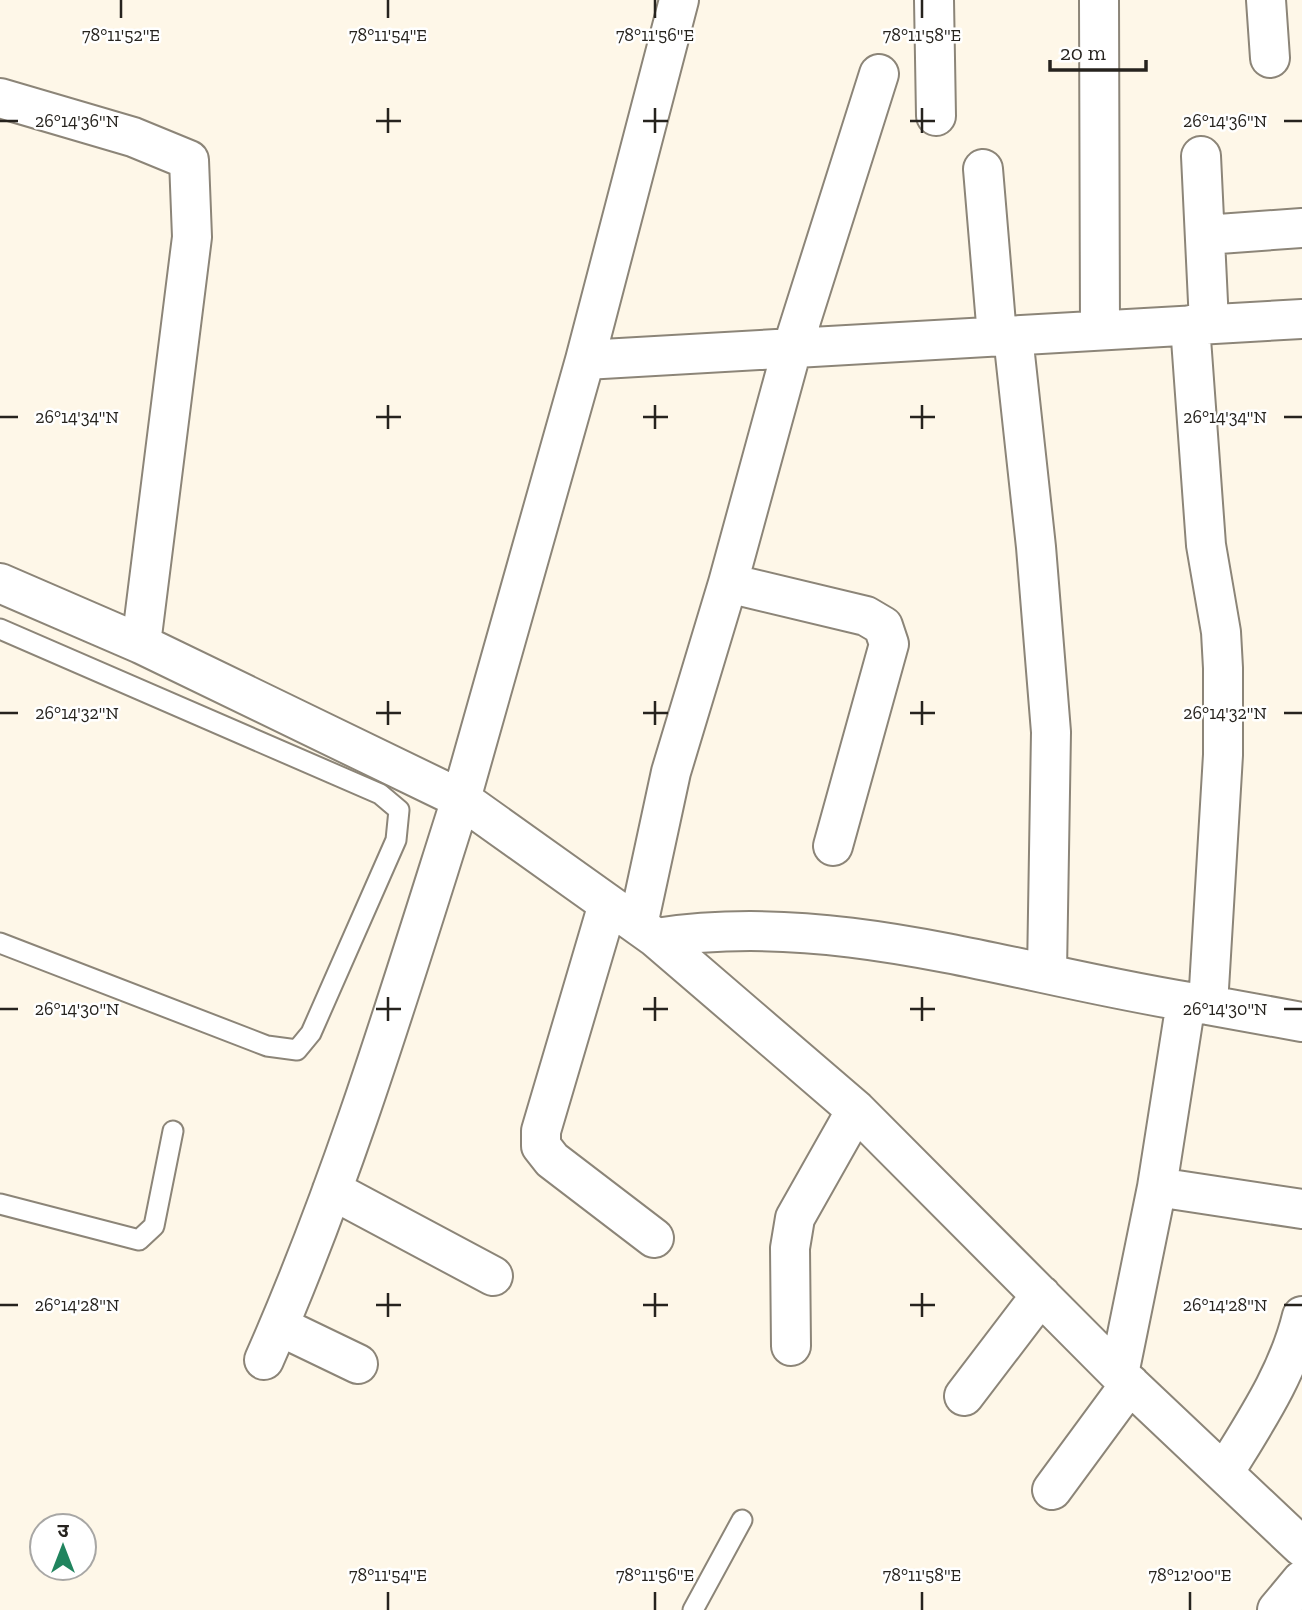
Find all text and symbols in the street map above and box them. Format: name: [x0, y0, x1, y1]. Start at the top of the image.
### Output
text: 78°11'52"E: [82, 24, 160, 46]
text: 78°11'54"E: [349, 24, 427, 46]
text: 78°11'56"E: [616, 24, 694, 46]
text: 78°11'58"E: [883, 24, 961, 46]
scale bar: [1050, 28, 1146, 72]
text: 20 m: [1060, 40, 1106, 65]
text: 26°14'36"N: [35, 110, 119, 132]
text: 26°14'36"N: [1183, 110, 1267, 132]
text: 26°14'34"N: [35, 406, 119, 428]
text: 26°14'34"N: [1183, 406, 1267, 428]
text: 26°14'32"N: [35, 702, 119, 724]
text: 26°14'32"N: [1183, 702, 1267, 724]
text: 26°14'30"N: [35, 998, 119, 1020]
text: 26°14'30"N: [1183, 998, 1267, 1020]
text: 26°14'28"N: [35, 1294, 119, 1316]
text: 26°14'28"N: [1183, 1294, 1267, 1316]
north arrow: [28, 1512, 98, 1582]
text: उ: [57, 1519, 69, 1542]
text: 78°11'54"E: [349, 1564, 427, 1586]
text: 78°11'56"E: [616, 1564, 694, 1586]
text: 78°11'58"E: [883, 1564, 961, 1586]
text: 78°12'00"E: [1149, 1564, 1231, 1586]

